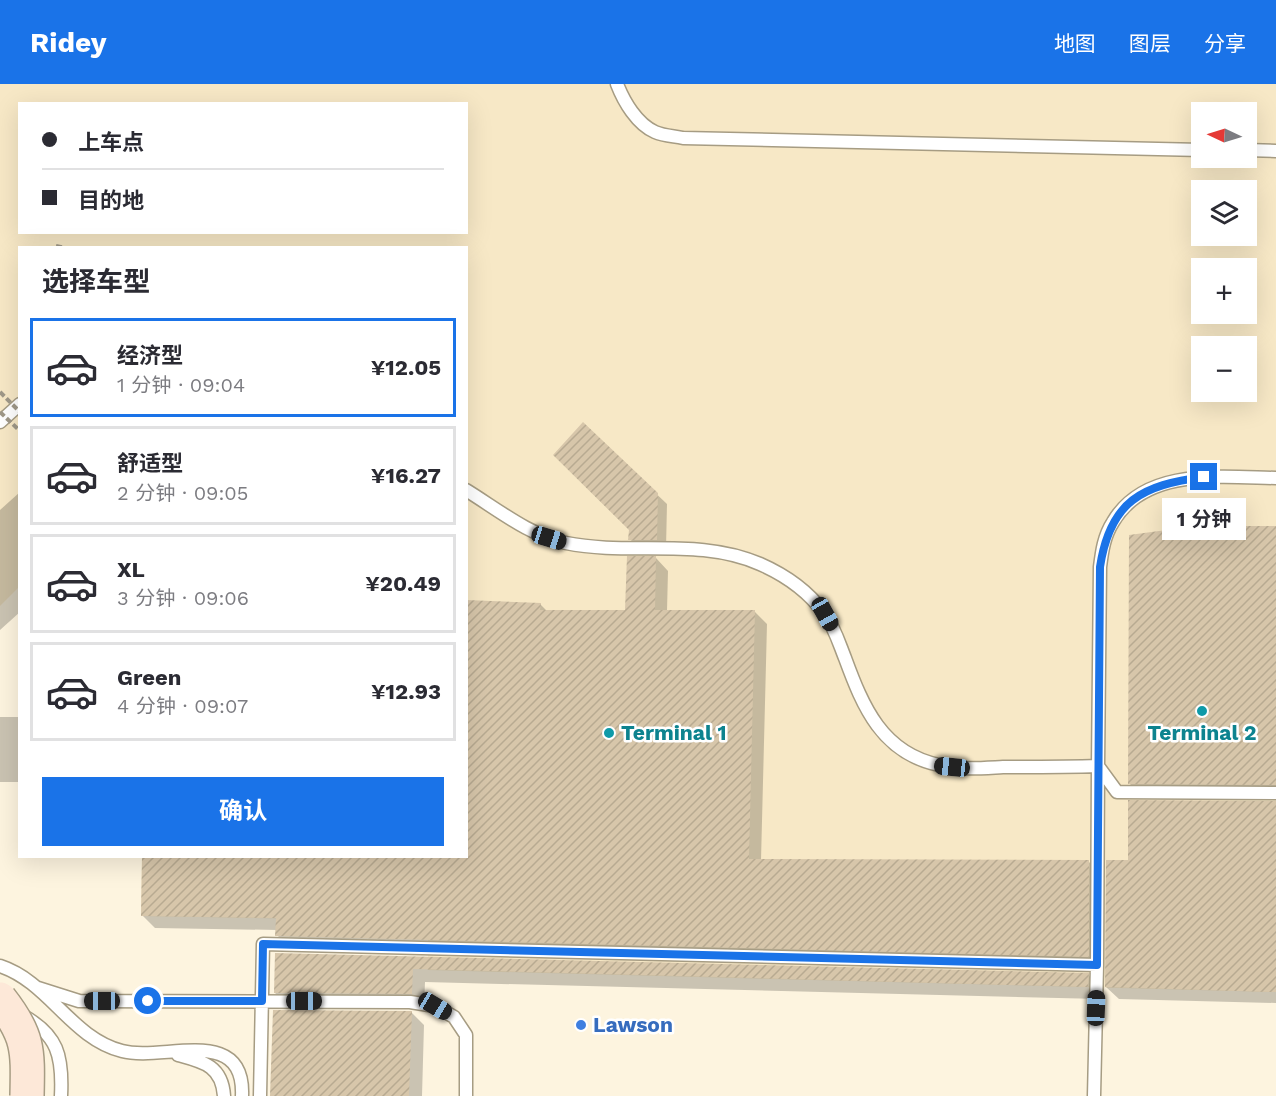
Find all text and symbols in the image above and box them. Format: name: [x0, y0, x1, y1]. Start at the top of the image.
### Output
text: Ridey: [30, 26, 106, 59]
text: 地图: [1054, 31, 1096, 56]
text: 图层: [1129, 31, 1171, 56]
text: 分享: [1204, 31, 1246, 56]
north arrow: [1191, 102, 1257, 168]
map controls: [1191, 102, 1257, 402]
text: 上车点: [78, 130, 144, 155]
button: layers: [1191, 180, 1257, 246]
text: 目的地: [78, 188, 144, 213]
button: +: [1191, 258, 1257, 324]
text: 选择车型: [42, 266, 150, 298]
button: −: [1191, 336, 1257, 402]
icon: car: [45, 341, 99, 395]
text: 经济型: [117, 343, 183, 368]
text: ¥12.05: [371, 355, 441, 380]
text: 1 分钟 · 09:04: [117, 373, 245, 397]
icon: car: [45, 449, 99, 503]
text: 舒适型: [117, 451, 183, 476]
text: ¥16.27: [371, 463, 441, 488]
route end: [1190, 463, 1217, 490]
text: 2 分钟 · 09:05: [117, 481, 248, 505]
callout: 1 分钟: [1162, 498, 1246, 540]
text: 1 分钟: [1177, 507, 1231, 531]
car: [529, 524, 569, 552]
icon: car: [45, 557, 99, 611]
text: XL: [117, 557, 145, 582]
text: ¥20.49: [365, 571, 441, 596]
text: 3 分钟 · 09:06: [117, 586, 249, 610]
car: [808, 594, 842, 634]
icon: car: [45, 665, 99, 719]
text: Green: [117, 665, 181, 690]
text: ¥12.93: [371, 679, 441, 704]
text: 4 分钟 · 09:07: [117, 694, 248, 718]
marker: Terminal 2: [1195, 704, 1209, 718]
place label: Terminal 1: [621, 720, 726, 745]
place label: Terminal 2: [1147, 720, 1257, 745]
marker: Terminal 1: [602, 726, 616, 740]
car: [933, 756, 971, 778]
button: 确认: [42, 777, 444, 846]
route start: [134, 987, 161, 1014]
car: [415, 989, 455, 1023]
car: [1086, 990, 1106, 1026]
car: [84, 992, 120, 1010]
car: [286, 992, 322, 1010]
place label: Lawson: [593, 1012, 673, 1037]
marker: Lawson: [574, 1018, 588, 1032]

